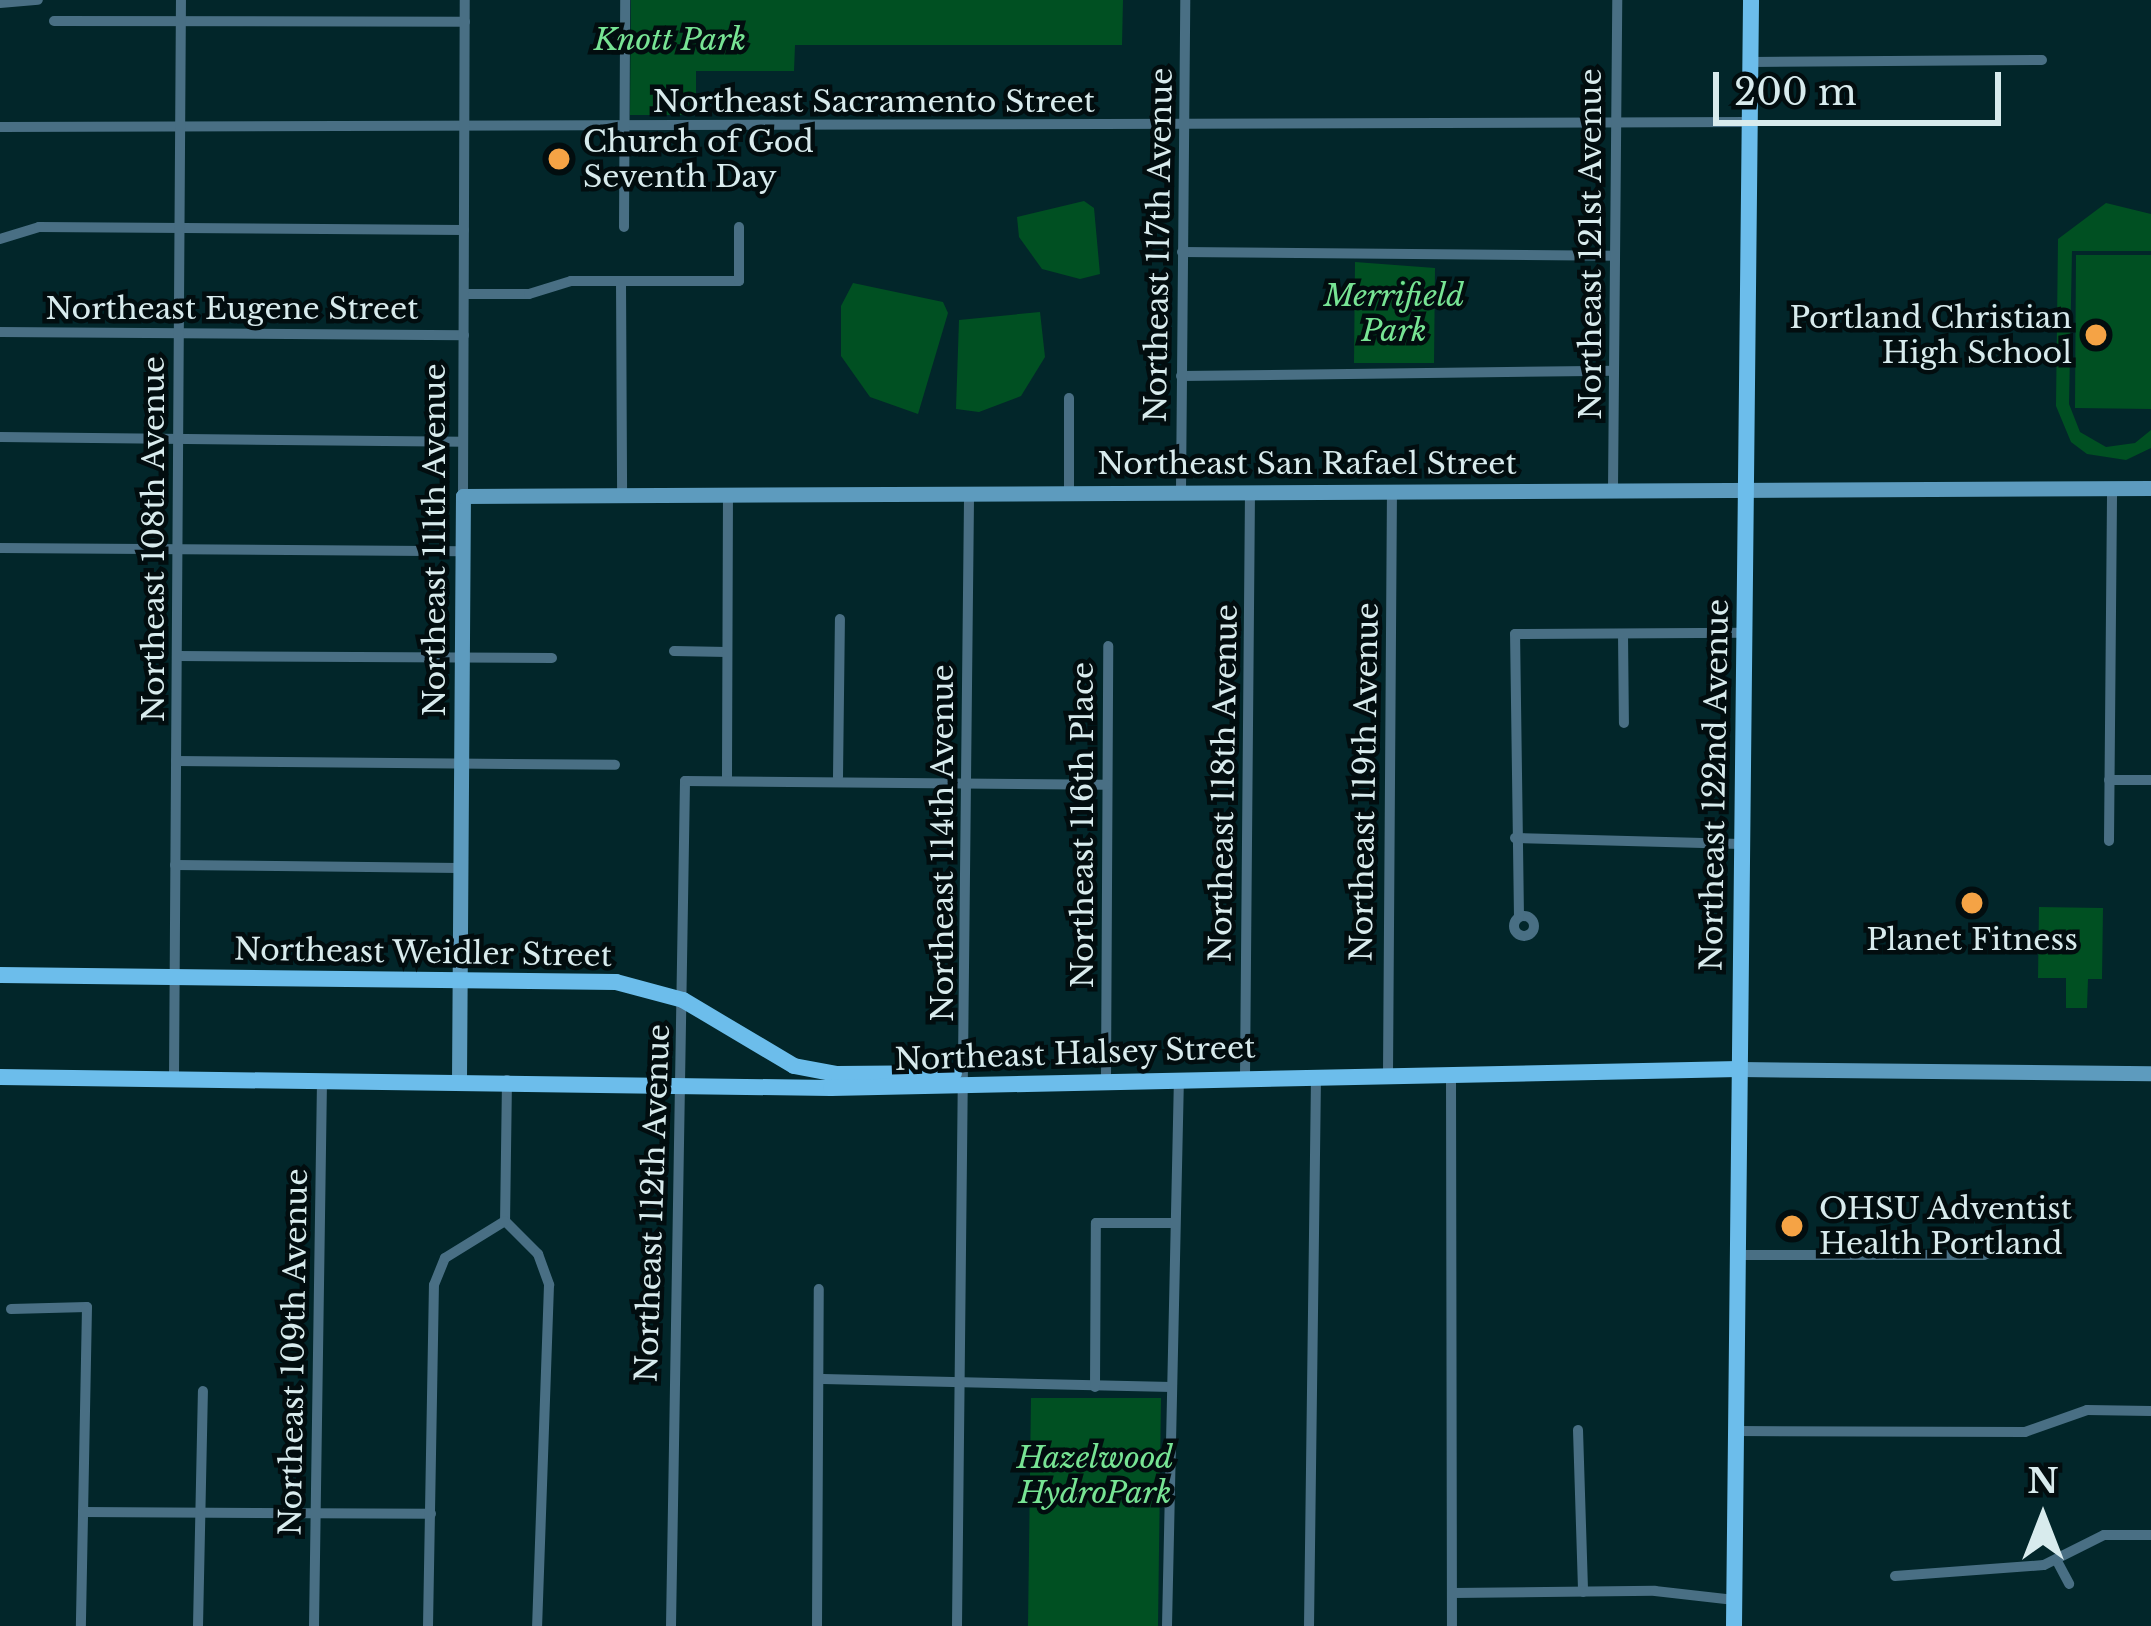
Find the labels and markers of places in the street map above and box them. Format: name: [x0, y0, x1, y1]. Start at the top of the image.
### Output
place label: Church of God Seventh Day: [583, 124, 814, 195]
marker: Church of God Seventh Day: [546, 146, 572, 172]
place label: Portland Christian High School: [1789, 300, 2072, 370]
marker: Portland Christian High School: [2083, 322, 2109, 348]
marker: Planet Fitness: [1959, 890, 1985, 916]
place label: Planet Fitness: [1866, 922, 2078, 958]
place label: OHSU Adventist Health Portland: [1819, 1191, 2073, 1262]
marker: OHSU Adventist Health Portland: [1776, 1210, 1808, 1242]

